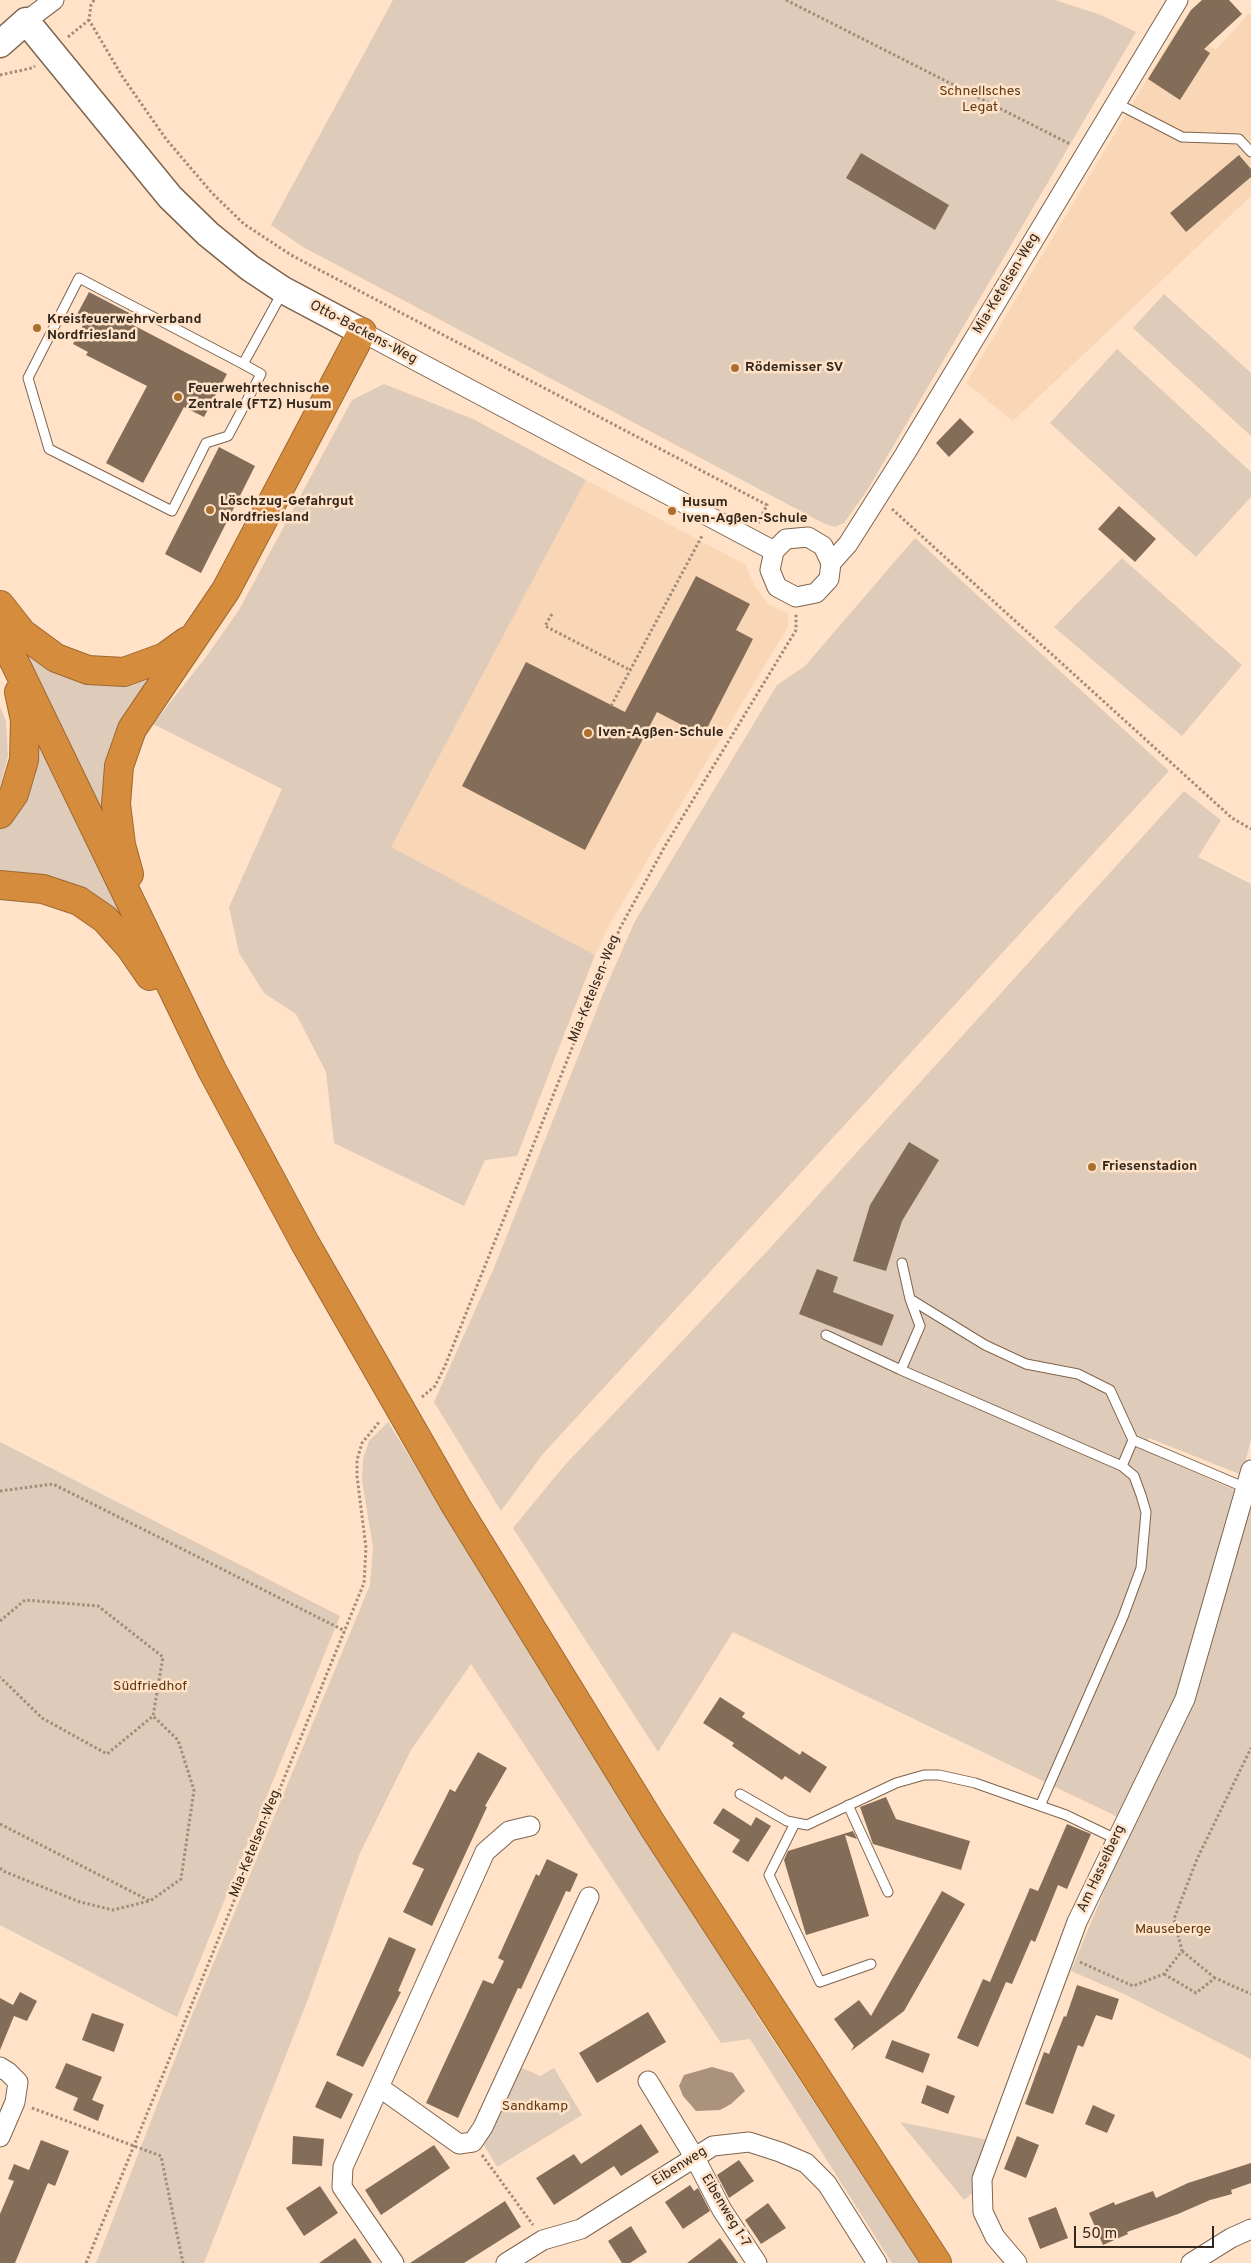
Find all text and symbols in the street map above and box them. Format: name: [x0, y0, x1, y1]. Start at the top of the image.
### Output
park label: Schnellsches Legat: [939, 84, 1021, 116]
street label: Mia-Ketelsen-Weg: [970, 230, 1044, 338]
street label: Otto-Backens-Weg: [306, 298, 420, 368]
place label: Kreisfeuerwehrverband Nordfriesland: [47, 312, 202, 344]
marker: Kreisfeuerwehrverband Nordfriesland: [31, 322, 43, 334]
place label: Rödemisser SV: [745, 360, 843, 376]
marker: Rödemisser SV: [729, 362, 741, 374]
place label: Feuerwehrtechnische Zentrale (FTZ) Husum: [188, 381, 332, 414]
marker: Feuerwehrtechnische Zentrale (FTZ) Husum: [172, 391, 184, 403]
place label: Löschzug-Gefahrgut Nordfriesland: [220, 494, 354, 526]
place label: Husum Iven-Agßen-Schule: [682, 495, 808, 528]
marker: Löschzug-Gefahrgut Nordfriesland: [204, 504, 216, 516]
marker: Husum Iven-Agßen-Schule: [666, 505, 678, 517]
place label: Iven-Agßen-Schule: [598, 725, 724, 741]
marker: Iven-Agßen-Schule: [582, 727, 594, 739]
street label: Mia-Ketelsen-Weg: [566, 933, 624, 1045]
place label: Friesenstadion: [1102, 1159, 1197, 1175]
marker: Friesenstadion: [1086, 1161, 1098, 1173]
park label: Südfriedhof: [113, 1679, 187, 1695]
street label: Mia-Ketelsen-Weg: [227, 1788, 285, 1900]
street label: Am Hasselberg: [1074, 1823, 1130, 1915]
park label: Mauseberge: [1135, 1922, 1211, 1938]
park label: Sandkamp: [502, 2099, 568, 2115]
street label: Eibenweg: [650, 2144, 710, 2190]
street label: Eibenweg 1-7: [697, 2171, 753, 2251]
scale bar: [1076, 2216, 1216, 2248]
text: 50 m: [1082, 2225, 1117, 2244]

